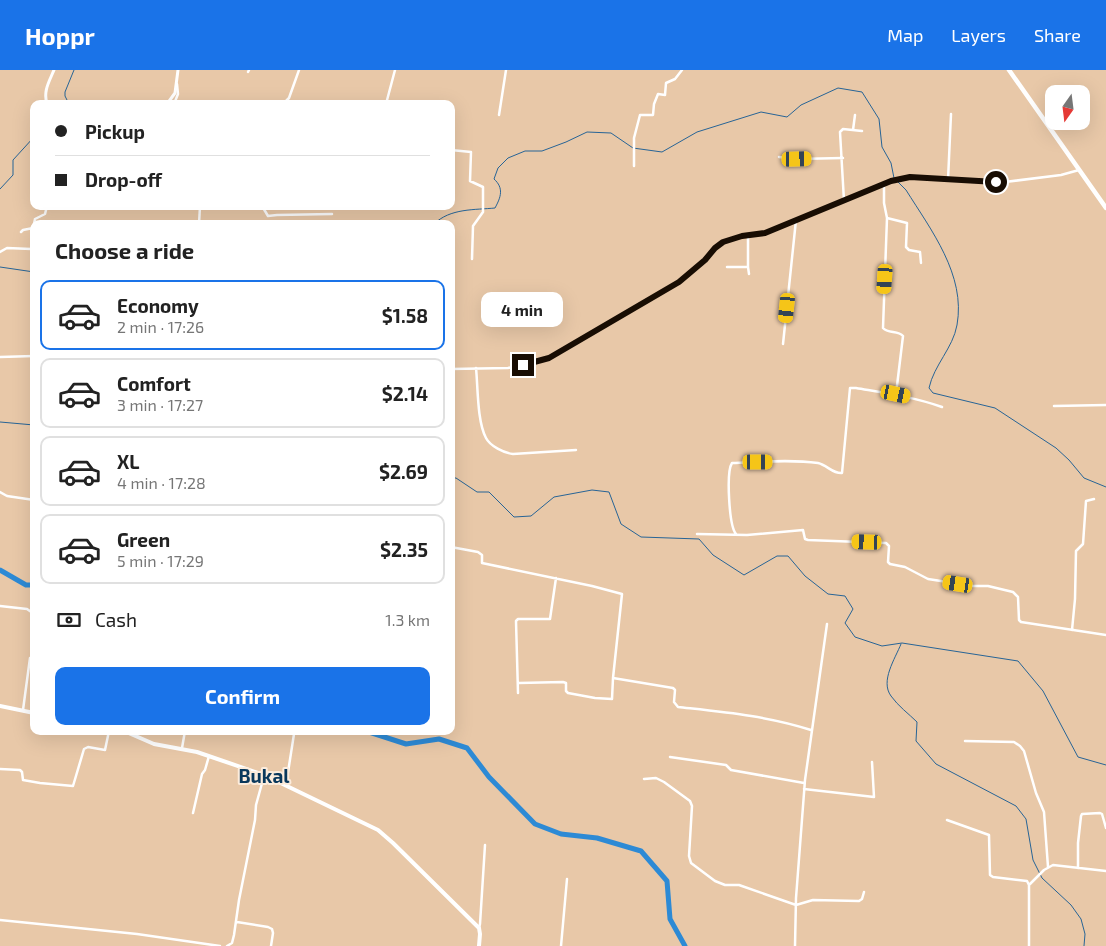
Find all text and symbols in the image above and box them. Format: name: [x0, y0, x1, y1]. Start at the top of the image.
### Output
text: Hoppr: [25, 21, 95, 50]
text: Map: [887, 24, 923, 46]
text: Layers: [951, 24, 1006, 46]
text: Share: [1034, 24, 1081, 46]
north arrow: [1045, 85, 1090, 130]
map controls: [1045, 85, 1090, 130]
text: Pickup: [85, 120, 145, 143]
car: [781, 151, 812, 167]
text: Drop-off: [85, 168, 162, 191]
route start: [985, 171, 1007, 193]
text: Choose a ride: [55, 237, 194, 263]
car: [876, 264, 893, 294]
callout: 4 min: [482, 292, 564, 328]
car: [777, 292, 796, 324]
icon: car: [57, 293, 102, 338]
text: Economy: [117, 294, 199, 317]
text: 4 min: [501, 300, 543, 319]
text: $1.58: [382, 304, 428, 327]
text: 2 min · 17:26: [117, 317, 204, 336]
route end: [512, 354, 534, 376]
icon: car: [57, 371, 102, 416]
text: Comfort: [117, 372, 191, 395]
text: $2.14: [382, 382, 428, 405]
car: [879, 384, 912, 404]
text: 3 min · 17:27: [117, 395, 203, 414]
icon: car: [57, 449, 102, 494]
text: XL: [117, 450, 139, 473]
car: [743, 455, 773, 470]
text: $2.69: [379, 460, 428, 483]
text: 4 min · 17:28: [117, 473, 206, 492]
icon: car: [57, 527, 102, 572]
text: Green: [117, 528, 170, 551]
car: [851, 534, 882, 550]
text: $2.35: [380, 538, 428, 561]
text: 5 min · 17:29: [117, 551, 204, 570]
car: [942, 574, 973, 594]
icon: cash: [55, 606, 83, 634]
text: Cash: [95, 608, 137, 631]
text: 1.3 km: [385, 610, 430, 629]
button: Confirm: [55, 667, 430, 725]
district label: Bukal: [238, 764, 290, 787]

